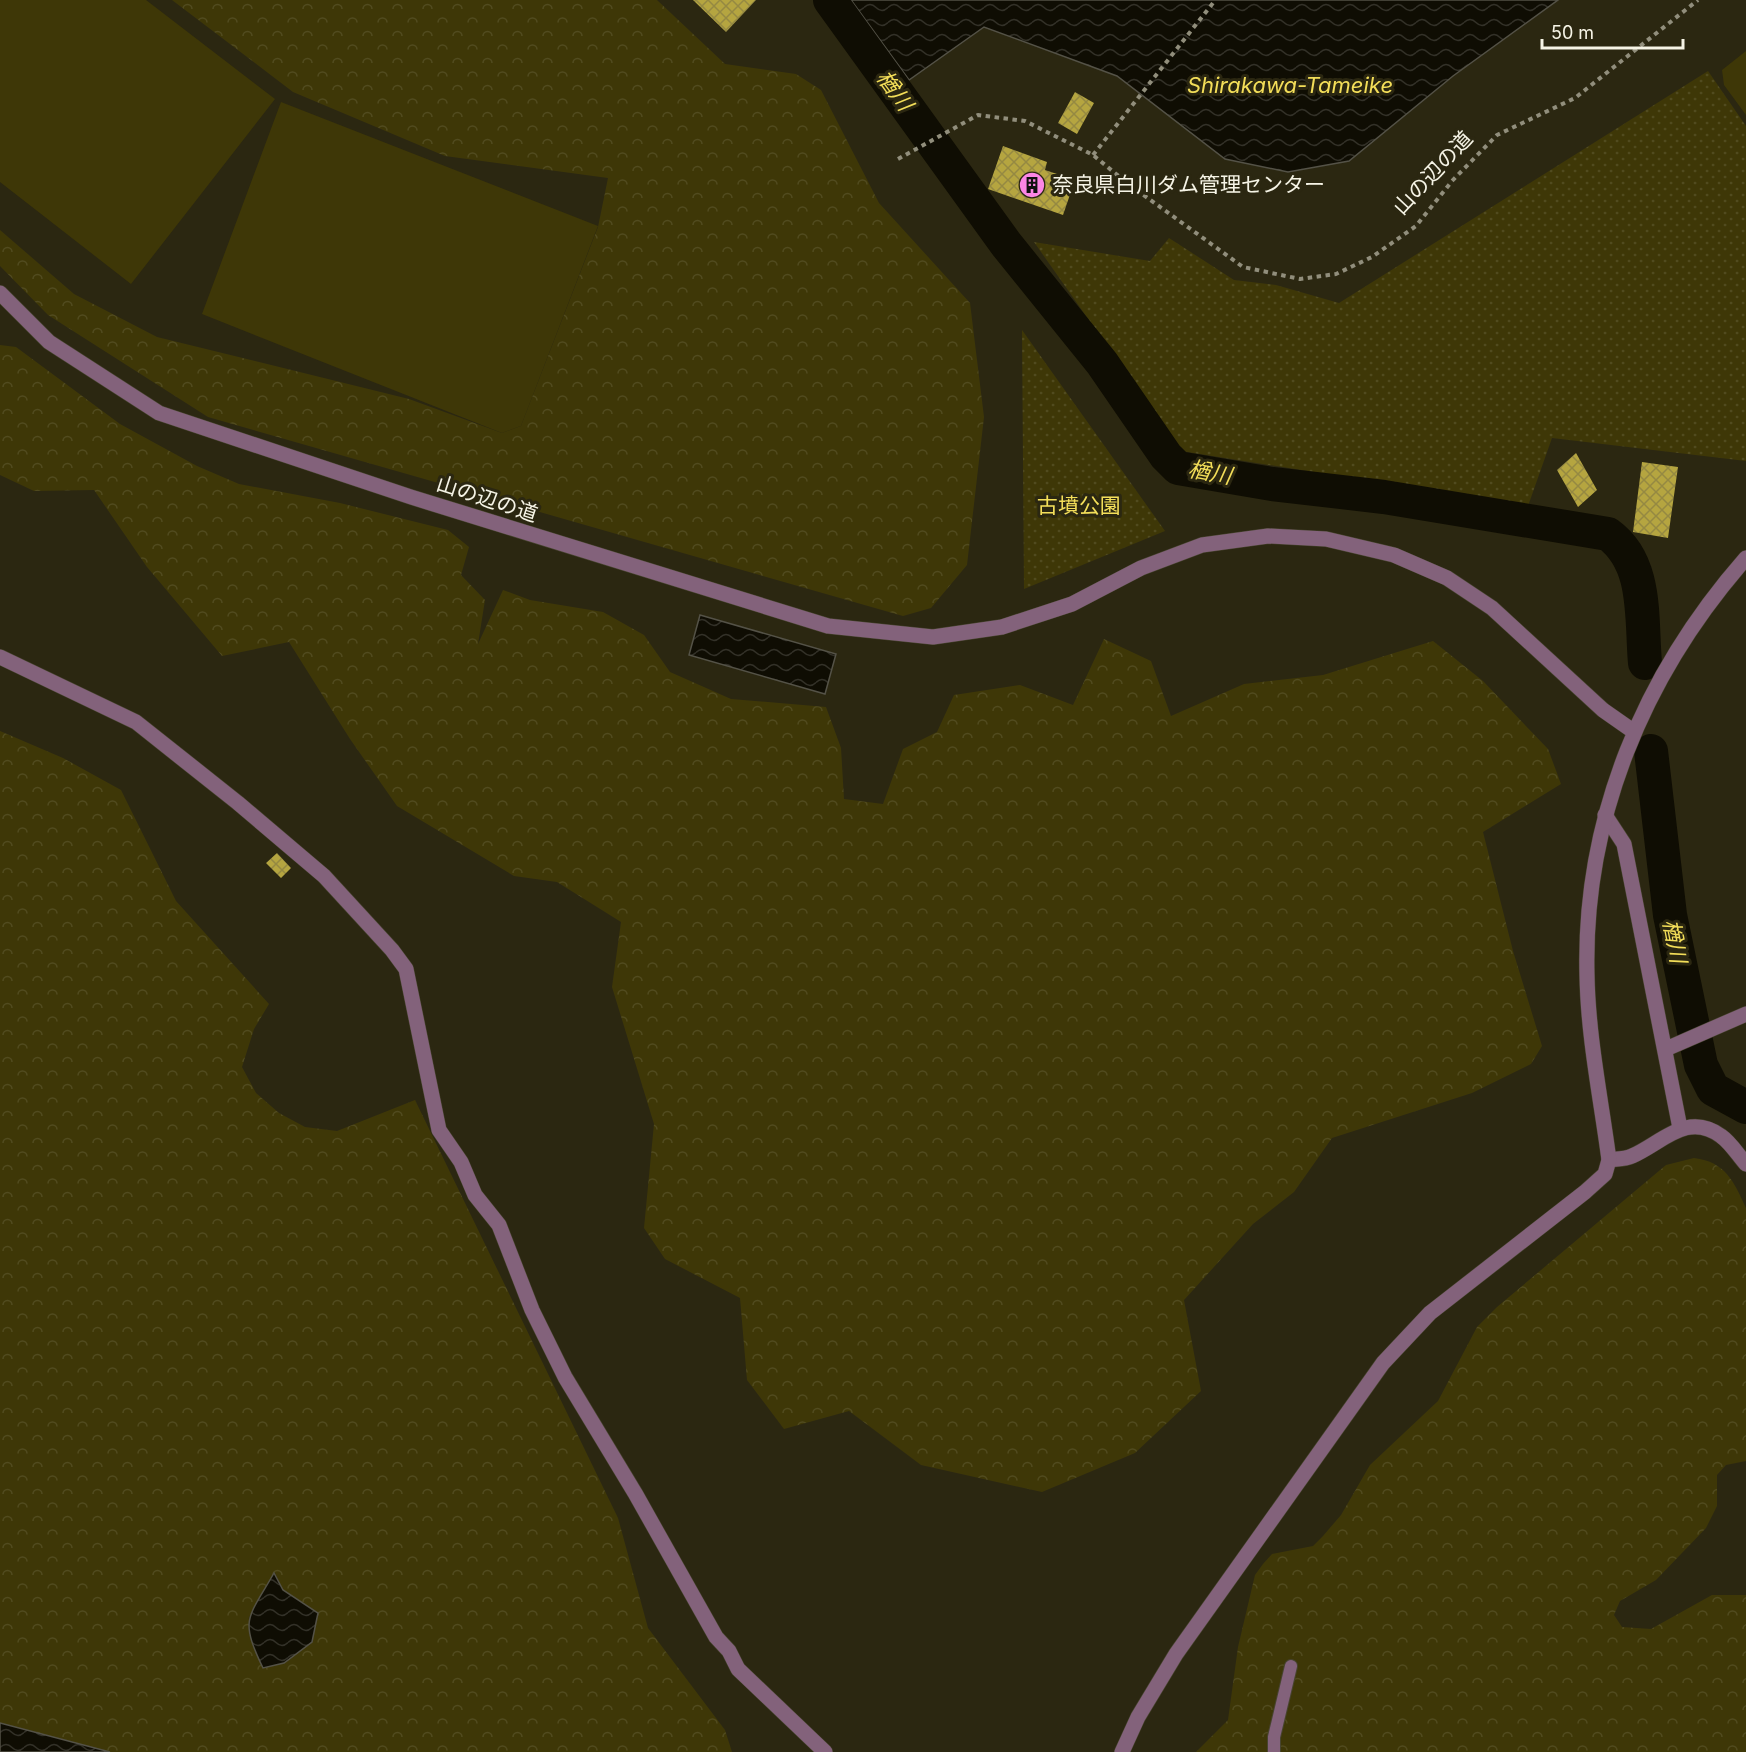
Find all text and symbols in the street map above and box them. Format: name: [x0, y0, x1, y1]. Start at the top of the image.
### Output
scale bar: [1542, 12, 1683, 50]
text: 50 m: [1551, 22, 1594, 43]
water label: 楢川: [872, 65, 920, 117]
water label: Shirakawa-Tameike: [1187, 72, 1393, 98]
street label: 山の辺の道: [1388, 126, 1478, 220]
building icon: 奈良県白川ダム管理センター: [1017, 170, 1047, 200]
place label: 奈良県白川ダム管理センター: [1052, 172, 1325, 197]
water label: 楢川: [1186, 455, 1236, 489]
street label: 山の辺の道: [433, 470, 541, 527]
park label: 古墳公園: [1037, 493, 1121, 518]
water label: 楢川: [1658, 917, 1692, 967]

